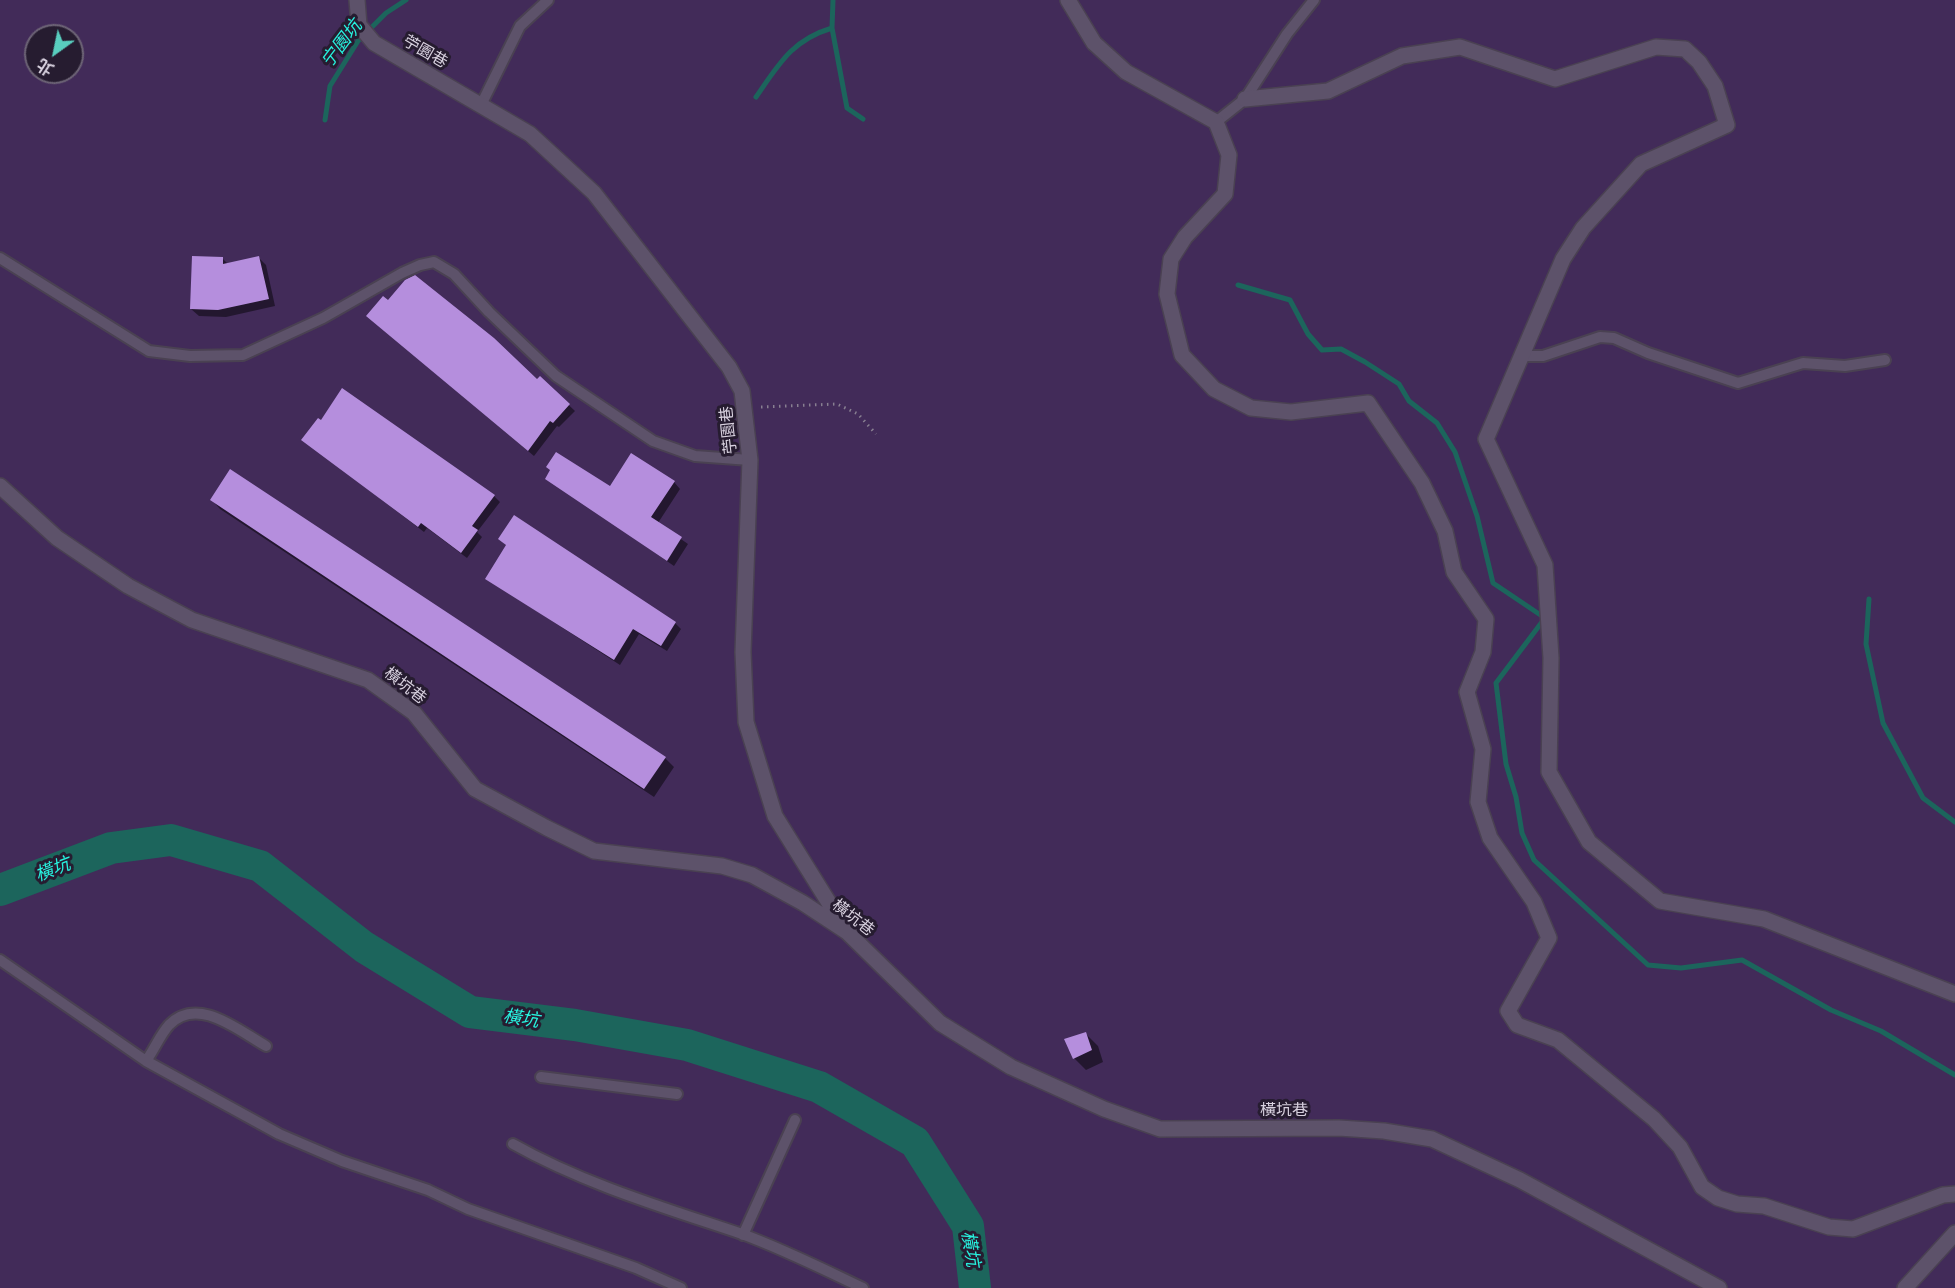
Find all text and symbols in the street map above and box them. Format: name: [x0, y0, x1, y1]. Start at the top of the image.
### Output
water label: 宁園坑: [317, 16, 367, 72]
north arrow: [24, 24, 84, 84]
street label: 苧園巷: [399, 32, 451, 72]
text: 北: [33, 54, 58, 81]
street label: 苧園巷: [717, 405, 741, 455]
street label: 橫坑巷: [380, 664, 430, 708]
water label: 橫坑: [32, 853, 74, 887]
street label: 橫坑巷: [828, 896, 878, 940]
water label: 橫坑: [502, 1006, 540, 1032]
street label: 橫坑巷: [1260, 1100, 1308, 1120]
water label: 橫坑: [957, 1230, 983, 1268]

